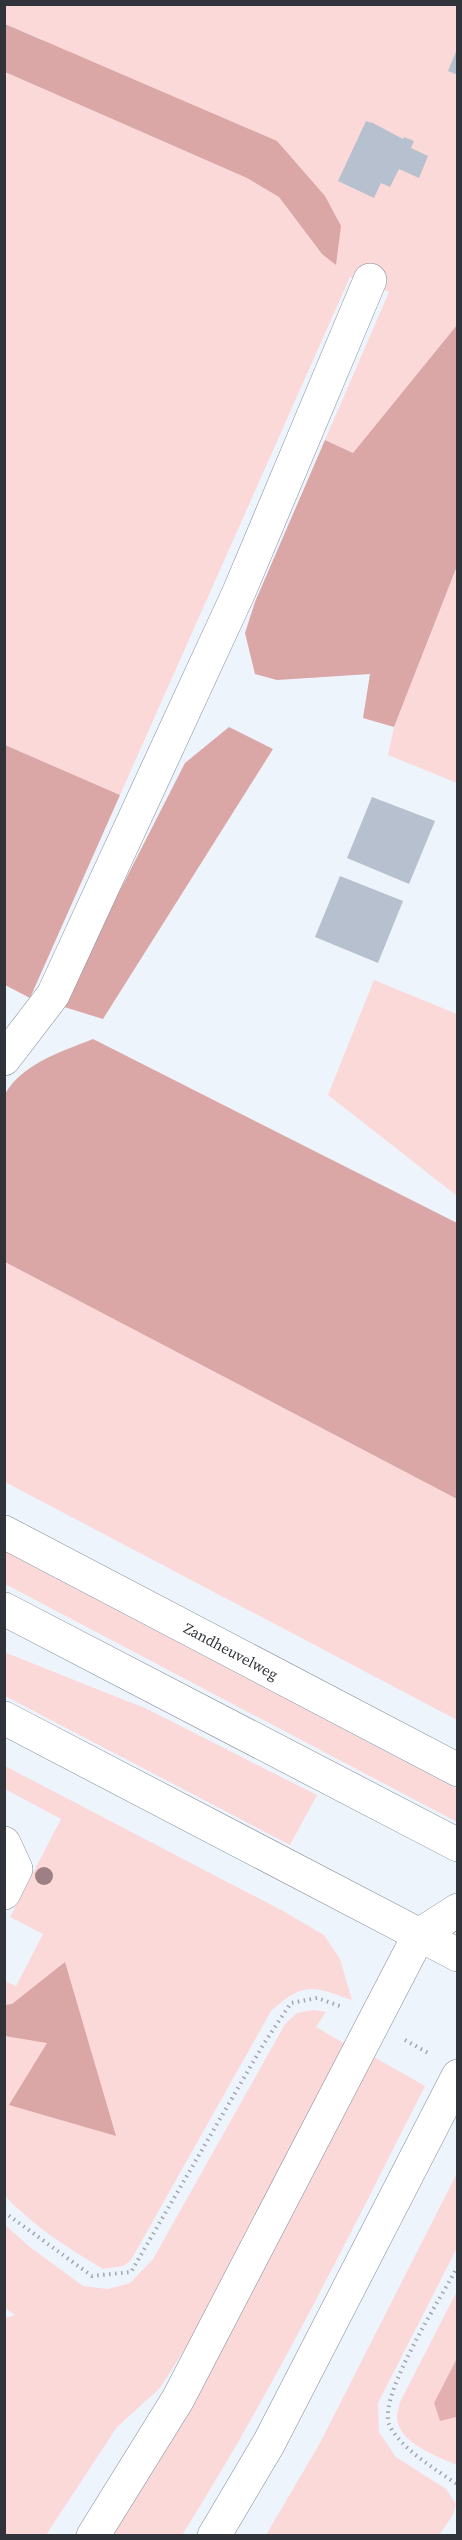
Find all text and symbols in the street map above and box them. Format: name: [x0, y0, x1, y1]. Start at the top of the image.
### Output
street label: Zandheuvelweg: [180, 1617, 282, 1685]

